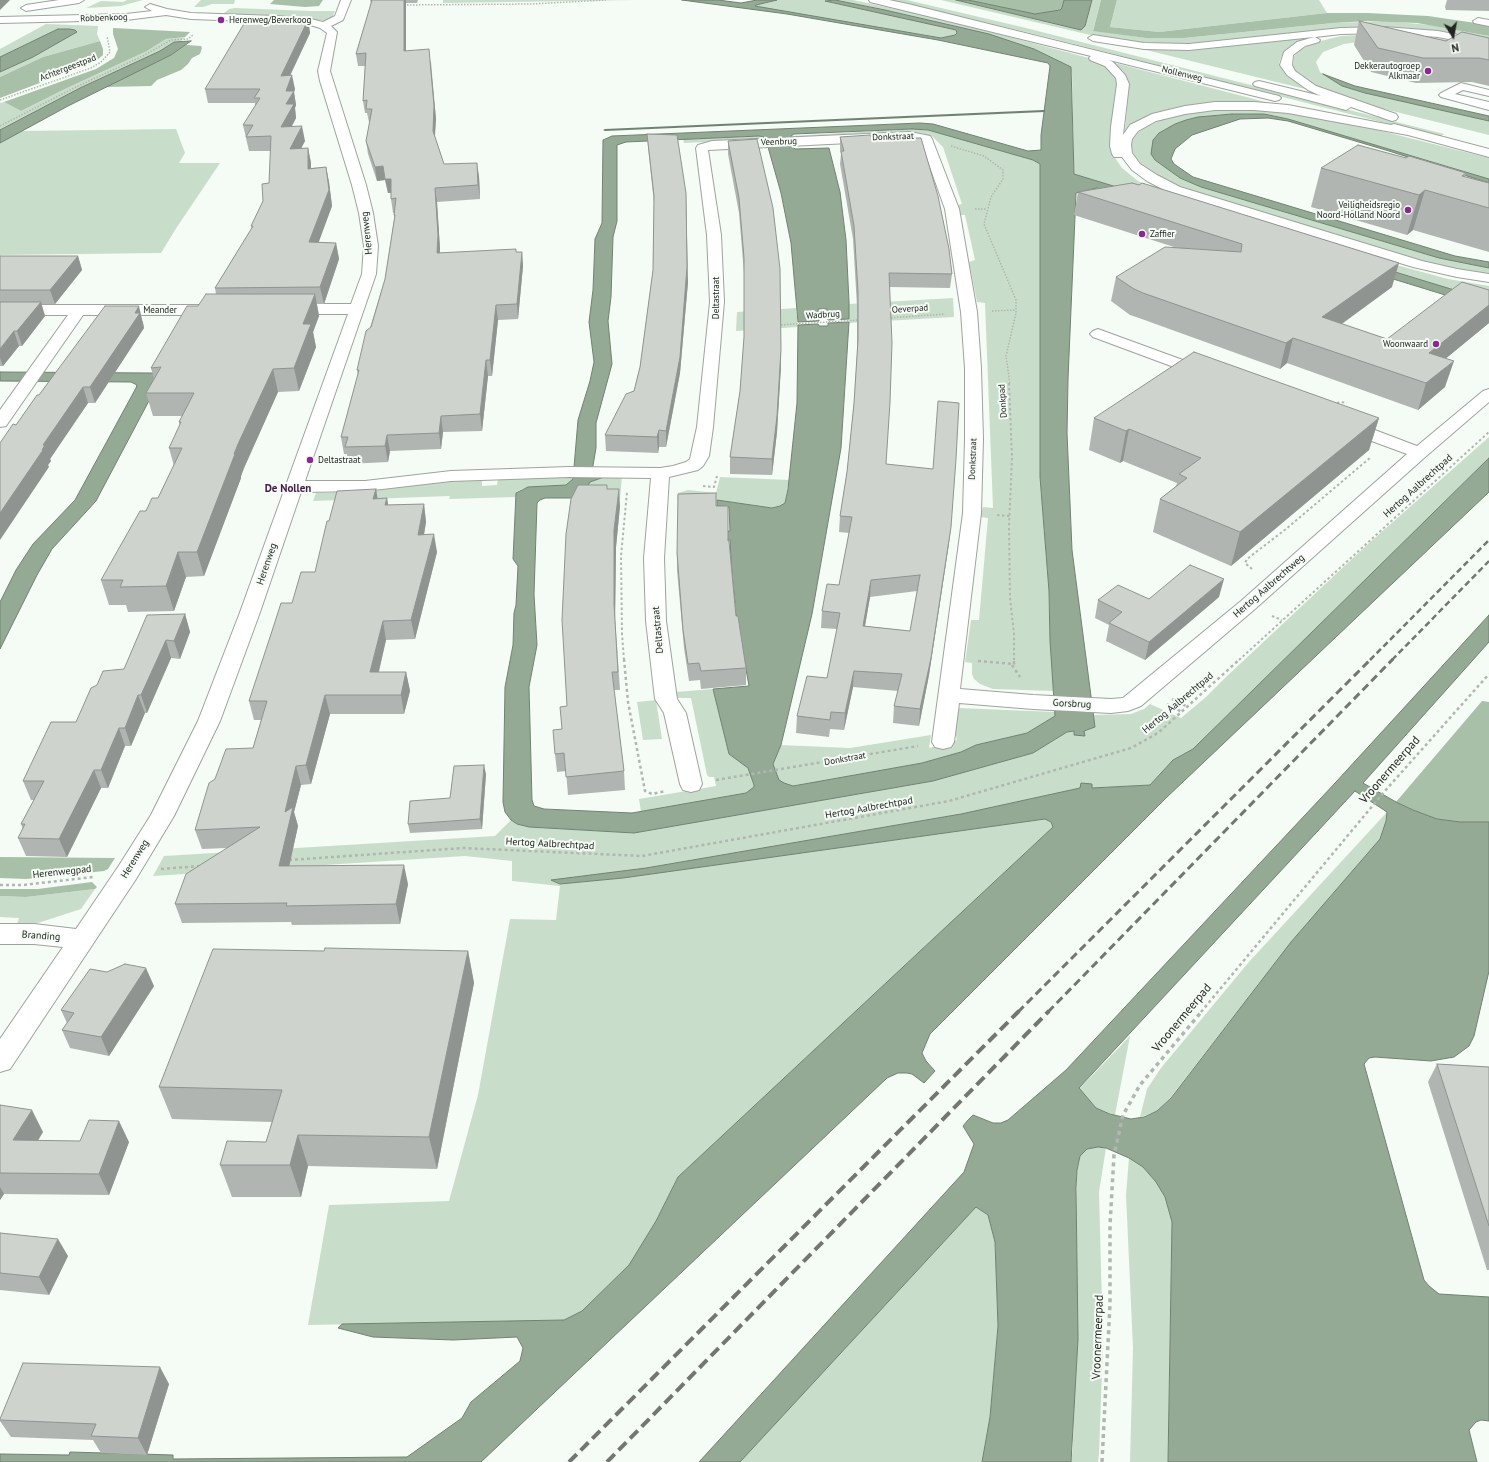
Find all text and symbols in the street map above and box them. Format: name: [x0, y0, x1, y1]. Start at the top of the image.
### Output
street label: Robbenkoog: [80, 12, 128, 24]
marker: Herenweg/Beverkoog: [216, 15, 226, 25]
place label: Herenweg/Beverkoog: [229, 15, 311, 25]
north arrow: [1433, 16, 1473, 56]
text: N: [1450, 40, 1460, 55]
street label: Achtergeestpad: [38, 52, 98, 84]
place label: Dekkerautogroep Alkmaar: [1354, 61, 1420, 82]
street label: Nollenweg: [1161, 64, 1203, 84]
marker: Dekkerautogroep Alkmaar: [1423, 66, 1433, 76]
street label: Donkstraat: [872, 131, 914, 143]
street label: Veenbrug: [761, 136, 797, 148]
place label: Veiligheidsregio Noord-Holland Noord: [1317, 200, 1400, 221]
marker: Veiligheidsregio Noord-Holland Noord: [1403, 205, 1413, 215]
street label: Herenweg: [359, 211, 375, 255]
marker: Zaffier: [1137, 229, 1147, 239]
place label: Zaffier: [1150, 229, 1175, 239]
street label: Deltastraat: [711, 277, 721, 319]
street label: Oeverpad: [891, 302, 929, 316]
street label: Meander: [143, 305, 177, 315]
street label: Wadbrug: [806, 308, 840, 322]
place label: Woonwaard: [1383, 339, 1428, 349]
marker: Woonwaard: [1431, 339, 1441, 349]
street label: Donkpad: [996, 384, 1010, 418]
street label: Donkstraat: [967, 438, 979, 480]
street label: Hertog Aalbrechtpad: [1381, 452, 1455, 520]
marker: Deltastraat: [305, 455, 315, 465]
place label: Deltastraat: [318, 455, 360, 465]
district label: De Nollen: [265, 482, 311, 496]
street label: Herenweg: [254, 542, 280, 586]
street label: Hertog Aalbrechtweg: [1231, 552, 1307, 620]
street label: Deltastraat: [650, 606, 666, 654]
street label: Hertog Aalbrechtpad: [1140, 670, 1216, 736]
street label: Gorsbrug: [1052, 697, 1092, 711]
street label: Vroonermeerpad: [1357, 733, 1423, 807]
street label: Donkstraat: [823, 750, 867, 768]
street label: Hertog Aalbrechtpad: [824, 794, 914, 822]
street label: Hertog Aalbrechtpad: [505, 836, 595, 852]
street label: Herenweg: [118, 837, 152, 881]
street label: Herenwegpad: [32, 863, 92, 881]
street label: Branding: [21, 929, 61, 943]
street label: Vroonermeerpad: [1149, 981, 1215, 1055]
street label: Vroonermeerpad: [1089, 1294, 1107, 1380]

